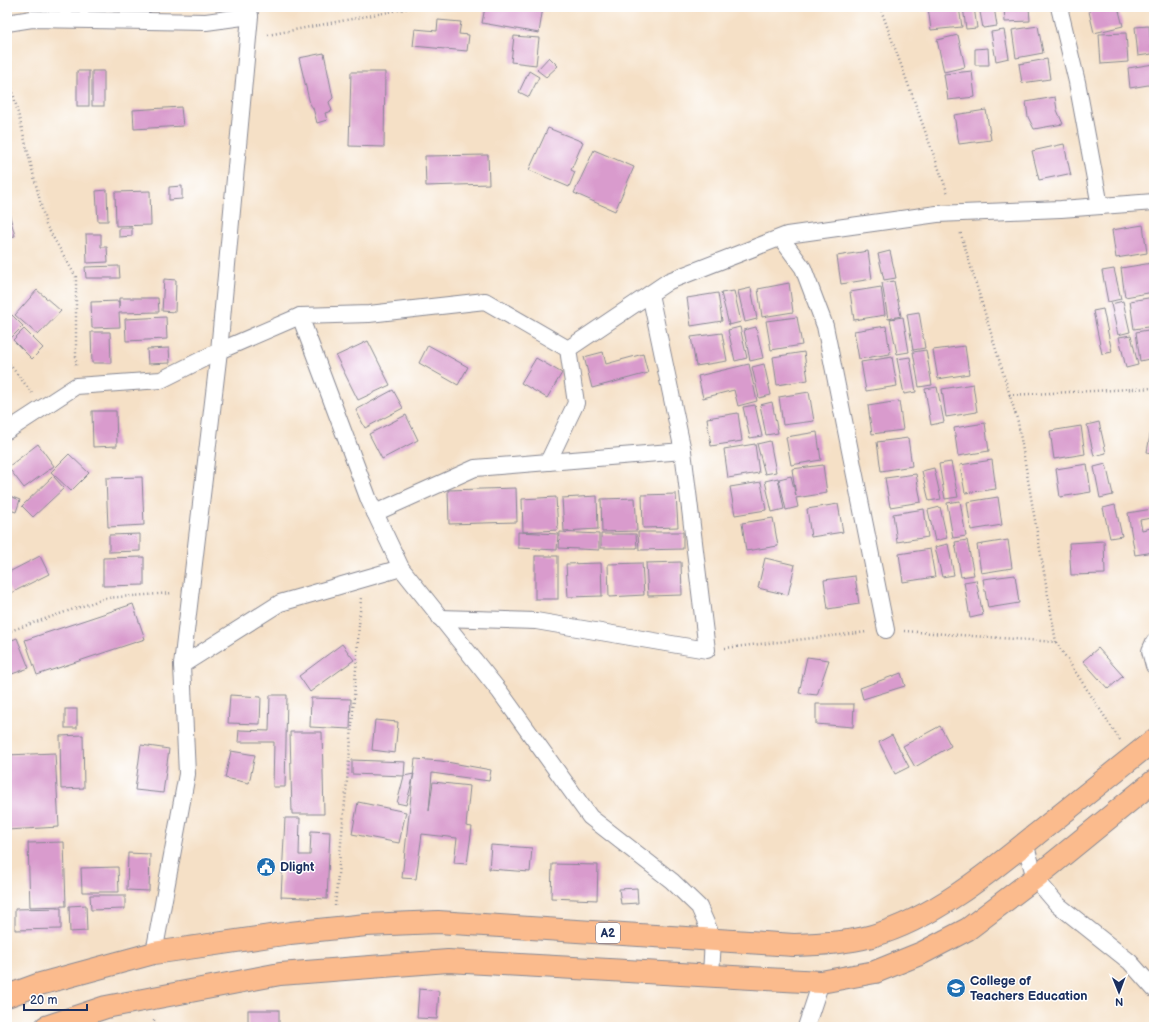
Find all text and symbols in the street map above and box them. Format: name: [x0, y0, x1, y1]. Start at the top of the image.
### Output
public building icon: Dlight: [255, 856, 277, 878]
place label: Dlight: [280, 859, 315, 875]
road number: A2: [596, 923, 620, 943]
north arrow: [1099, 972, 1139, 1012]
place label: College of Teachers Education: [970, 973, 1088, 1004]
school or university icon: College of Teachers Education: [945, 977, 967, 999]
scale bar: [24, 986, 87, 1012]
text: 20 m: [30, 993, 57, 1008]
text: N: [1115, 995, 1123, 1008]

